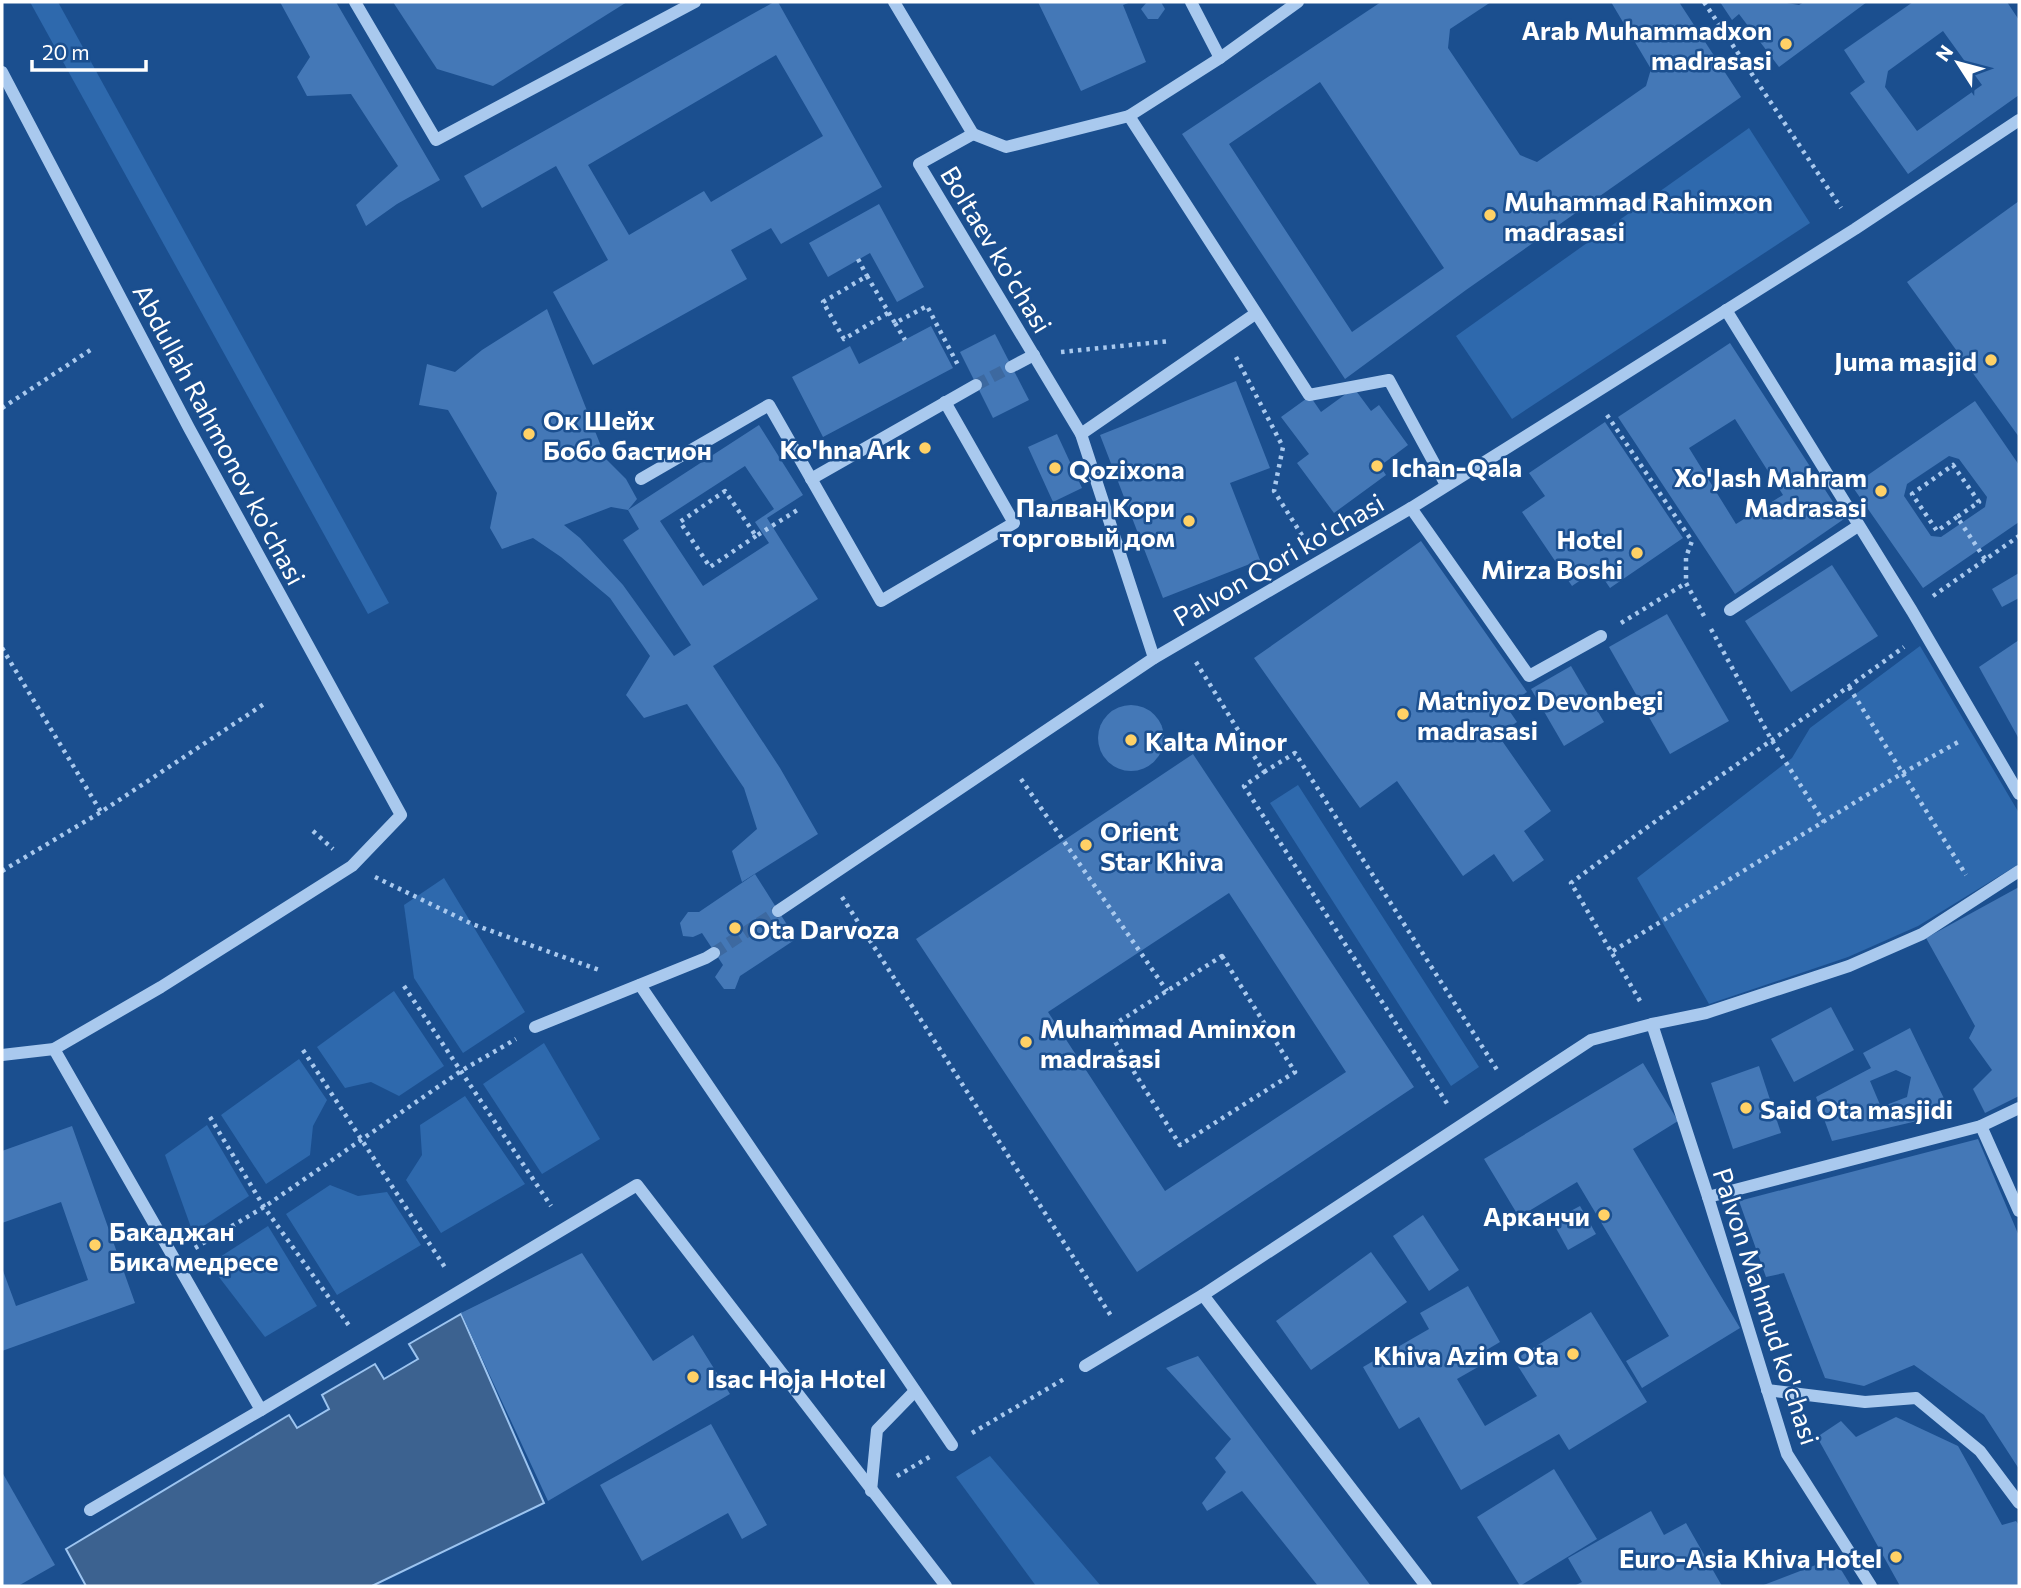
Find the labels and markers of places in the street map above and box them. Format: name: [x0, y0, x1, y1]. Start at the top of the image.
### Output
place label: Arab Muhammadxon madrasasi: [1521, 14, 1772, 75]
marker: Arab Muhammadxon madrasasi: [1778, 36, 1794, 52]
place label: Muhammad Rahimxon madrasasi: [1504, 185, 1773, 246]
marker: Muhammad Rahimxon madrasasi: [1482, 207, 1498, 223]
place label: Juma masjid: [1834, 345, 1977, 376]
marker: Juma masjid: [1983, 352, 1999, 368]
place label: Ок Шейх Бобо бастион: [543, 404, 712, 465]
marker: Ок Шейх Бобо бастион: [521, 426, 537, 442]
place label: Ko'hna Ark: [779, 433, 911, 464]
marker: Ko'hna Ark: [917, 440, 933, 456]
place label: Ichan-Qala: [1391, 451, 1522, 482]
place label: Qozixona: [1069, 453, 1185, 484]
marker: Ichan-Qala: [1369, 458, 1385, 474]
marker: Qozixona: [1047, 460, 1063, 476]
place label: Xo'Jash Mahram Madrasasi: [1674, 461, 1867, 522]
marker: Xo'Jash Mahram Madrasasi: [1873, 483, 1889, 499]
place label: Палван Кори торговый дом: [1000, 491, 1175, 552]
marker: Палван Кори торговый дом: [1181, 513, 1197, 529]
place label: Hotel Mirza Boshi: [1481, 523, 1623, 584]
marker: Hotel Mirza Boshi: [1629, 545, 1645, 561]
place label: Matniyoz Devonbegi madrasasi: [1417, 684, 1663, 745]
marker: Matniyoz Devonbegi madrasasi: [1395, 706, 1411, 722]
place label: Kalta Minor: [1145, 725, 1287, 756]
marker: Kalta Minor: [1123, 732, 1139, 748]
place label: Orient Star Khiva: [1100, 815, 1224, 876]
marker: Orient Star Khiva: [1078, 837, 1094, 853]
place label: Ota Darvoza: [749, 913, 899, 944]
marker: Ota Darvoza: [727, 920, 743, 936]
place label: Muhammad Aminxon madrasasi: [1040, 1012, 1296, 1073]
marker: Muhammad Aminxon madrasasi: [1018, 1034, 1034, 1050]
place label: Said Ota masjidi: [1760, 1093, 1953, 1124]
marker: Said Ota masjidi: [1738, 1100, 1754, 1116]
place label: Арканчи: [1483, 1200, 1590, 1231]
marker: Арканчи: [1596, 1207, 1612, 1223]
place label: Бакаджан Бика медресе: [109, 1215, 279, 1276]
marker: Бакаджан Бика медресе: [87, 1237, 103, 1253]
place label: Khiva Azim Ota: [1373, 1339, 1559, 1370]
marker: Khiva Azim Ota: [1565, 1346, 1581, 1362]
place label: Isac Hoja Hotel: [707, 1362, 886, 1393]
marker: Isac Hoja Hotel: [685, 1369, 701, 1385]
place label: Euro-Asia Khiva Hotel: [1619, 1542, 1882, 1573]
marker: Euro-Asia Khiva Hotel: [1888, 1549, 1904, 1565]

